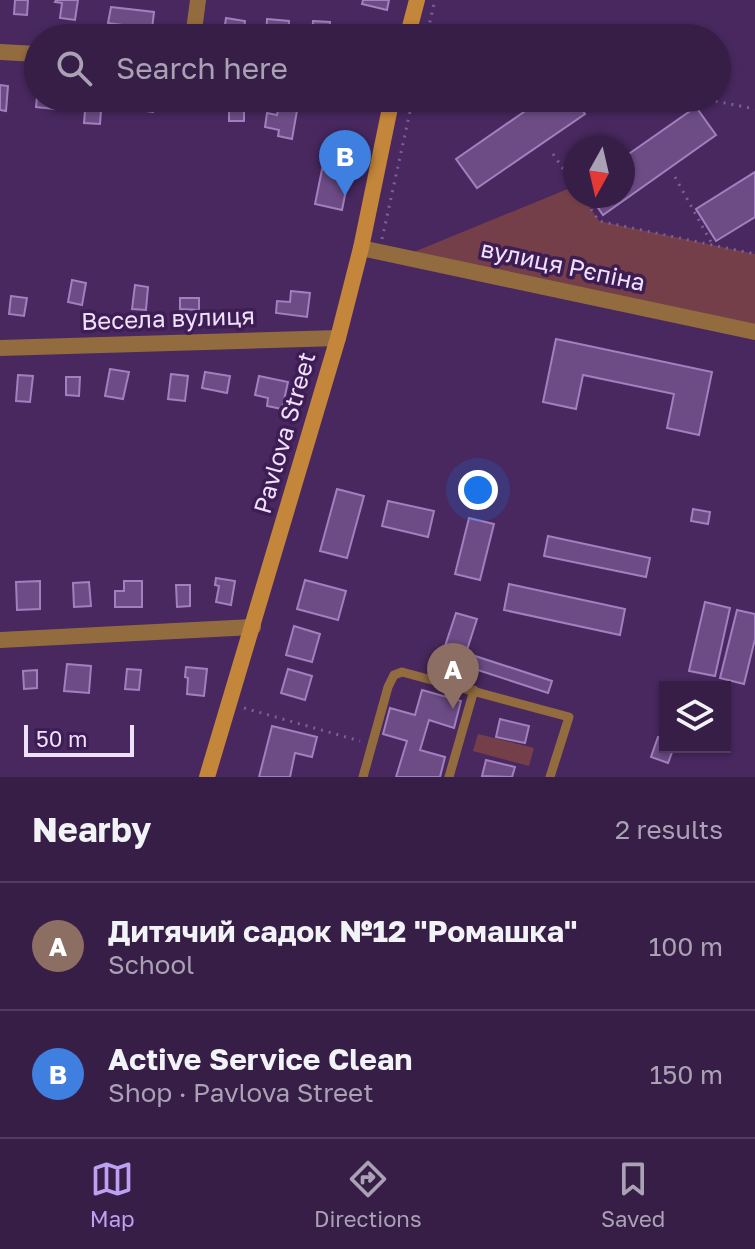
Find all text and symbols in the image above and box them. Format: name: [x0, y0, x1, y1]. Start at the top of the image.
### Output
search box: [24, 24, 731, 112]
icon: search: [52, 46, 96, 90]
text: Search here: [116, 50, 288, 86]
pin: B: [319, 130, 371, 196]
north arrow: [563, 136, 635, 208]
street label: вулиця Рєпіна: [479, 233, 648, 296]
street label: Весела вулиця: [81, 300, 255, 335]
street label: Pavlova Street: [247, 348, 320, 517]
your location: [458, 470, 498, 510]
pin: A: [427, 643, 479, 709]
map controls: [659, 681, 731, 753]
button: layers: [659, 681, 731, 753]
scale bar: [24, 721, 134, 757]
text: 50 m: [36, 725, 87, 752]
text: Nearby: [32, 809, 152, 849]
text: 2 results: [615, 814, 723, 845]
text: Дитячий садок №12 "Ромашка": [108, 913, 578, 949]
text: A: [49, 931, 67, 962]
text: 100 m: [649, 931, 723, 962]
text: School: [108, 949, 194, 980]
text: Active Service Clean: [108, 1041, 412, 1077]
text: B: [49, 1059, 67, 1090]
text: 150 m: [650, 1059, 723, 1090]
text: Shop · Pavlova Street: [108, 1077, 374, 1108]
tab: Map: [90, 1157, 135, 1232]
tab: Directions: [314, 1157, 422, 1232]
tab: Saved: [601, 1157, 665, 1232]

